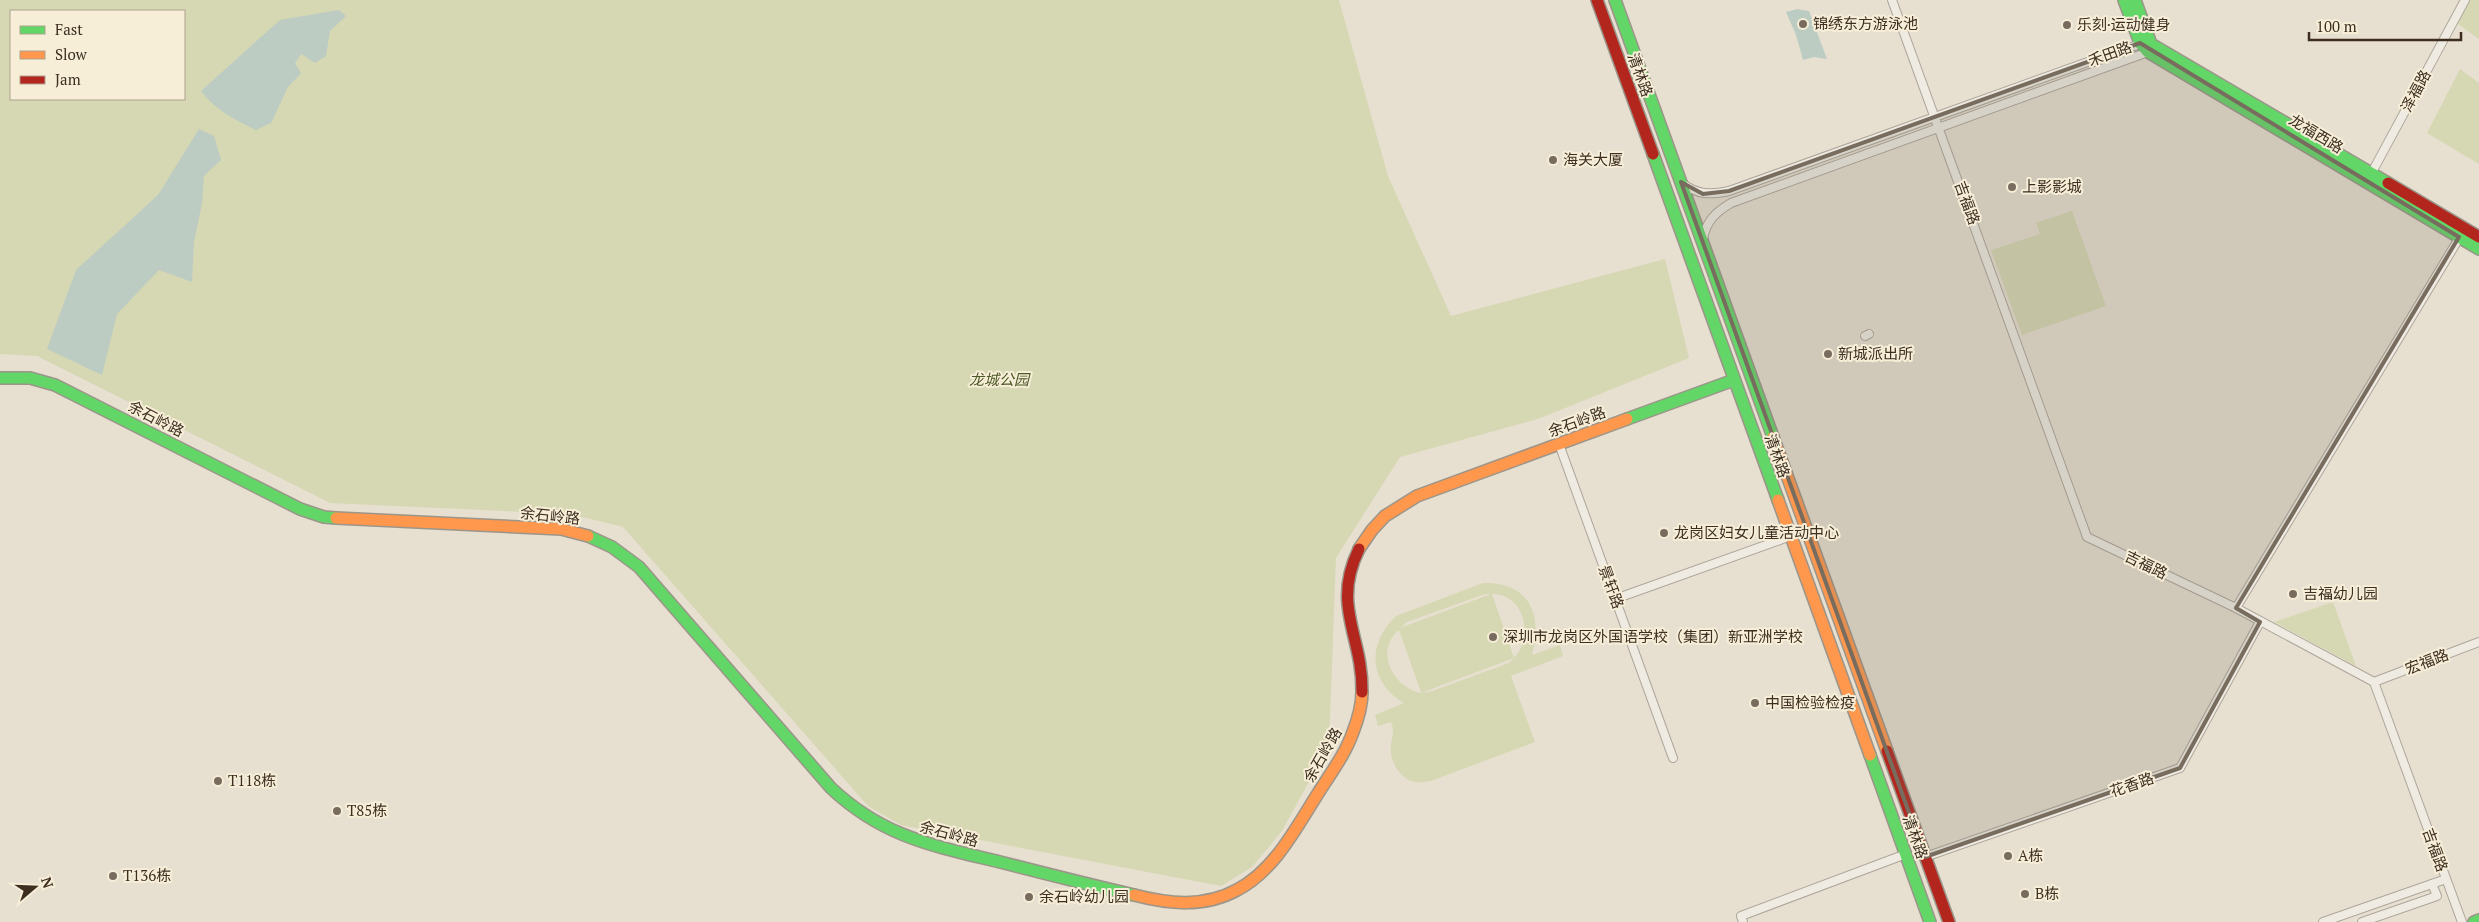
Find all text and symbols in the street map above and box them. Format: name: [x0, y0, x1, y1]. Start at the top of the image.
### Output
legend: [10, 10, 185, 100]
scale bar: [2309, 10, 2462, 42]
place label: 锦绣东方游泳池: [1813, 13, 1918, 33]
place label: 乐刻·运动健身: [2077, 14, 2171, 34]
text: 100 m: [2316, 16, 2357, 36]
marker: 锦绣东方游泳池: [1797, 18, 1809, 30]
text: Fast: [55, 19, 83, 39]
marker: 乐刻·运动健身: [2061, 19, 2073, 31]
street label: 禾田路: [2085, 36, 2134, 70]
text: Slow: [55, 44, 88, 64]
street label: 清林路: [1624, 50, 1658, 99]
street label: 泽福路: [2396, 66, 2435, 115]
text: Jam: [55, 69, 81, 89]
street label: 龙福西路: [2286, 109, 2347, 157]
place label: 海关大厦: [1563, 149, 1623, 169]
marker: 海关大厦: [1547, 154, 1559, 166]
place label: 上影影城: [2022, 176, 2082, 196]
street label: 吉福路: [1951, 178, 1985, 227]
marker: 上影影城: [2006, 181, 2018, 193]
place label: 新城派出所: [1838, 343, 1913, 363]
marker: 新城派出所: [1822, 348, 1834, 360]
park label: 龙城公园: [969, 369, 1031, 389]
street label: 余石岭路: [125, 396, 188, 441]
street label: 余石岭路: [1545, 401, 1608, 441]
street label: 清林路: [1761, 431, 1795, 480]
street label: 余石岭路: [519, 502, 581, 528]
place label: 龙岗区妇女儿童活动中心: [1674, 522, 1839, 542]
marker: 龙岗区妇女儿童活动中心: [1658, 527, 1670, 539]
street label: 吉福路: [2122, 545, 2171, 583]
street label: 景轩路: [1595, 562, 1629, 611]
place label: 吉福幼儿园: [2303, 583, 2378, 603]
marker: 吉福幼儿园: [2287, 588, 2299, 600]
place label: 深圳市龙岗区外国语学校（集团）新亚洲学校: [1503, 626, 1803, 646]
marker: 深圳市龙岗区外国语学校（集团）新亚洲学校: [1487, 631, 1499, 643]
street label: 宏福路: [2402, 644, 2451, 678]
place label: 中国检验检疫: [1765, 692, 1855, 712]
marker: 中国检验检疫: [1749, 697, 1761, 709]
street label: 余石岭路: [1298, 724, 1346, 785]
street label: 花香路: [2107, 767, 2156, 801]
place label: T118栋: [228, 770, 276, 790]
marker: T118栋: [212, 775, 224, 787]
place label: T85栋: [347, 800, 387, 820]
marker: T85栋: [331, 805, 343, 817]
street label: 清林路: [1899, 812, 1933, 861]
street label: 余石岭路: [918, 816, 981, 850]
street label: 吉福路: [2419, 825, 2453, 874]
place label: A栋: [2018, 845, 2043, 865]
marker: A栋: [2002, 850, 2014, 862]
north arrow: [10, 862, 60, 912]
place label: T136栋: [123, 865, 171, 885]
marker: T136栋: [107, 870, 119, 882]
text: N: [37, 874, 59, 891]
place label: B栋: [2035, 883, 2059, 903]
place label: 余石岭幼儿园: [1039, 886, 1129, 906]
marker: B栋: [2019, 888, 2031, 900]
marker: 余石岭幼儿园: [1023, 891, 1035, 903]

